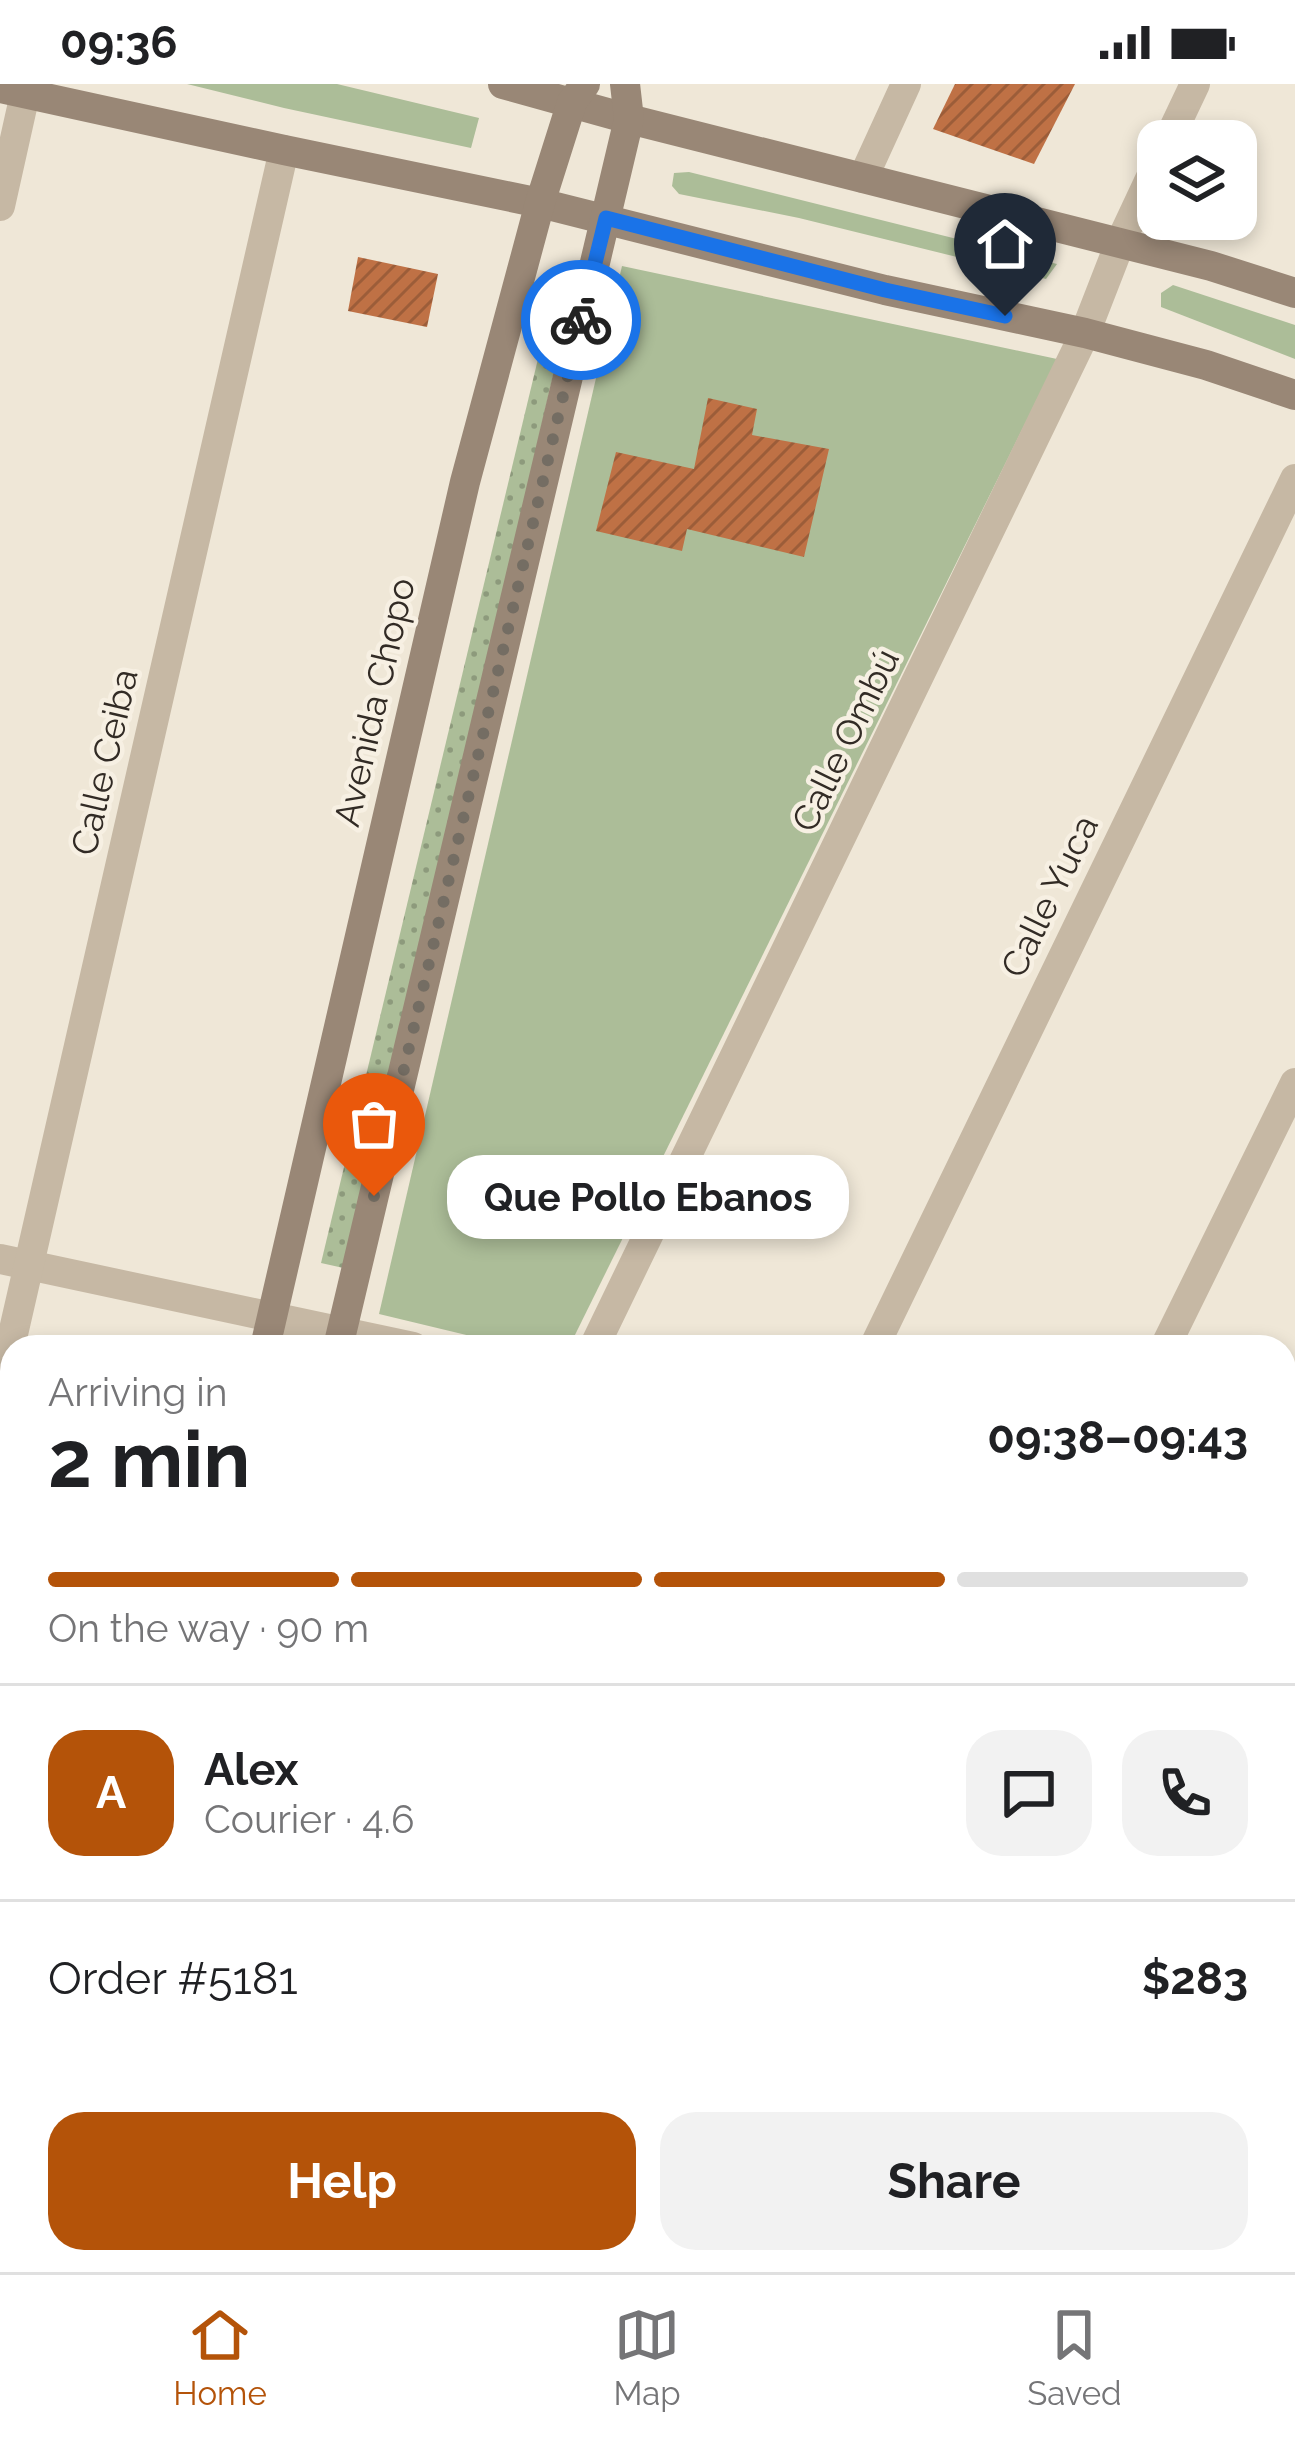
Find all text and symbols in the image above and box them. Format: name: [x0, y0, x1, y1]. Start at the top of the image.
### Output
text: 09:36: [60, 16, 178, 69]
map controls: [1137, 120, 1257, 240]
button: layers: [1137, 120, 1257, 240]
pin: [954, 193, 1056, 316]
icon: home: [972, 211, 1038, 277]
courier: [521, 260, 641, 380]
icon: bike: [548, 287, 614, 353]
street label: Avenida Chopo: [325, 574, 423, 830]
street label: Calle Ombú: [783, 642, 907, 838]
street label: Calle Ceiba: [62, 665, 146, 859]
street label: Calle Yuca: [992, 808, 1106, 984]
pin: [323, 1073, 425, 1196]
icon: bag: [341, 1091, 407, 1157]
callout: Que Pollo Ebanos: [446, 1154, 848, 1238]
text: Que Pollo Ebanos: [484, 1174, 812, 1220]
text: Arriving in: [48, 1369, 228, 1415]
text: 09:38–09:43: [987, 1411, 1248, 1464]
text: 2 min: [48, 1414, 250, 1505]
text: On the way · 90 m: [48, 1605, 369, 1651]
button: chat: [966, 1730, 1092, 1856]
button: phone: [1122, 1730, 1248, 1856]
text: Alex: [204, 1743, 298, 1796]
text: A: [96, 1766, 126, 1819]
text: Courier · 4.6: [204, 1796, 414, 1842]
text: Order #5181: [48, 1952, 298, 2005]
text: $283: [1142, 1952, 1248, 2005]
button: Help: [48, 2112, 636, 2250]
button: Share: [660, 2112, 1248, 2250]
tab: Home: [173, 2302, 267, 2413]
tab: Map: [613, 2302, 681, 2413]
tab: Saved: [1027, 2302, 1122, 2413]

